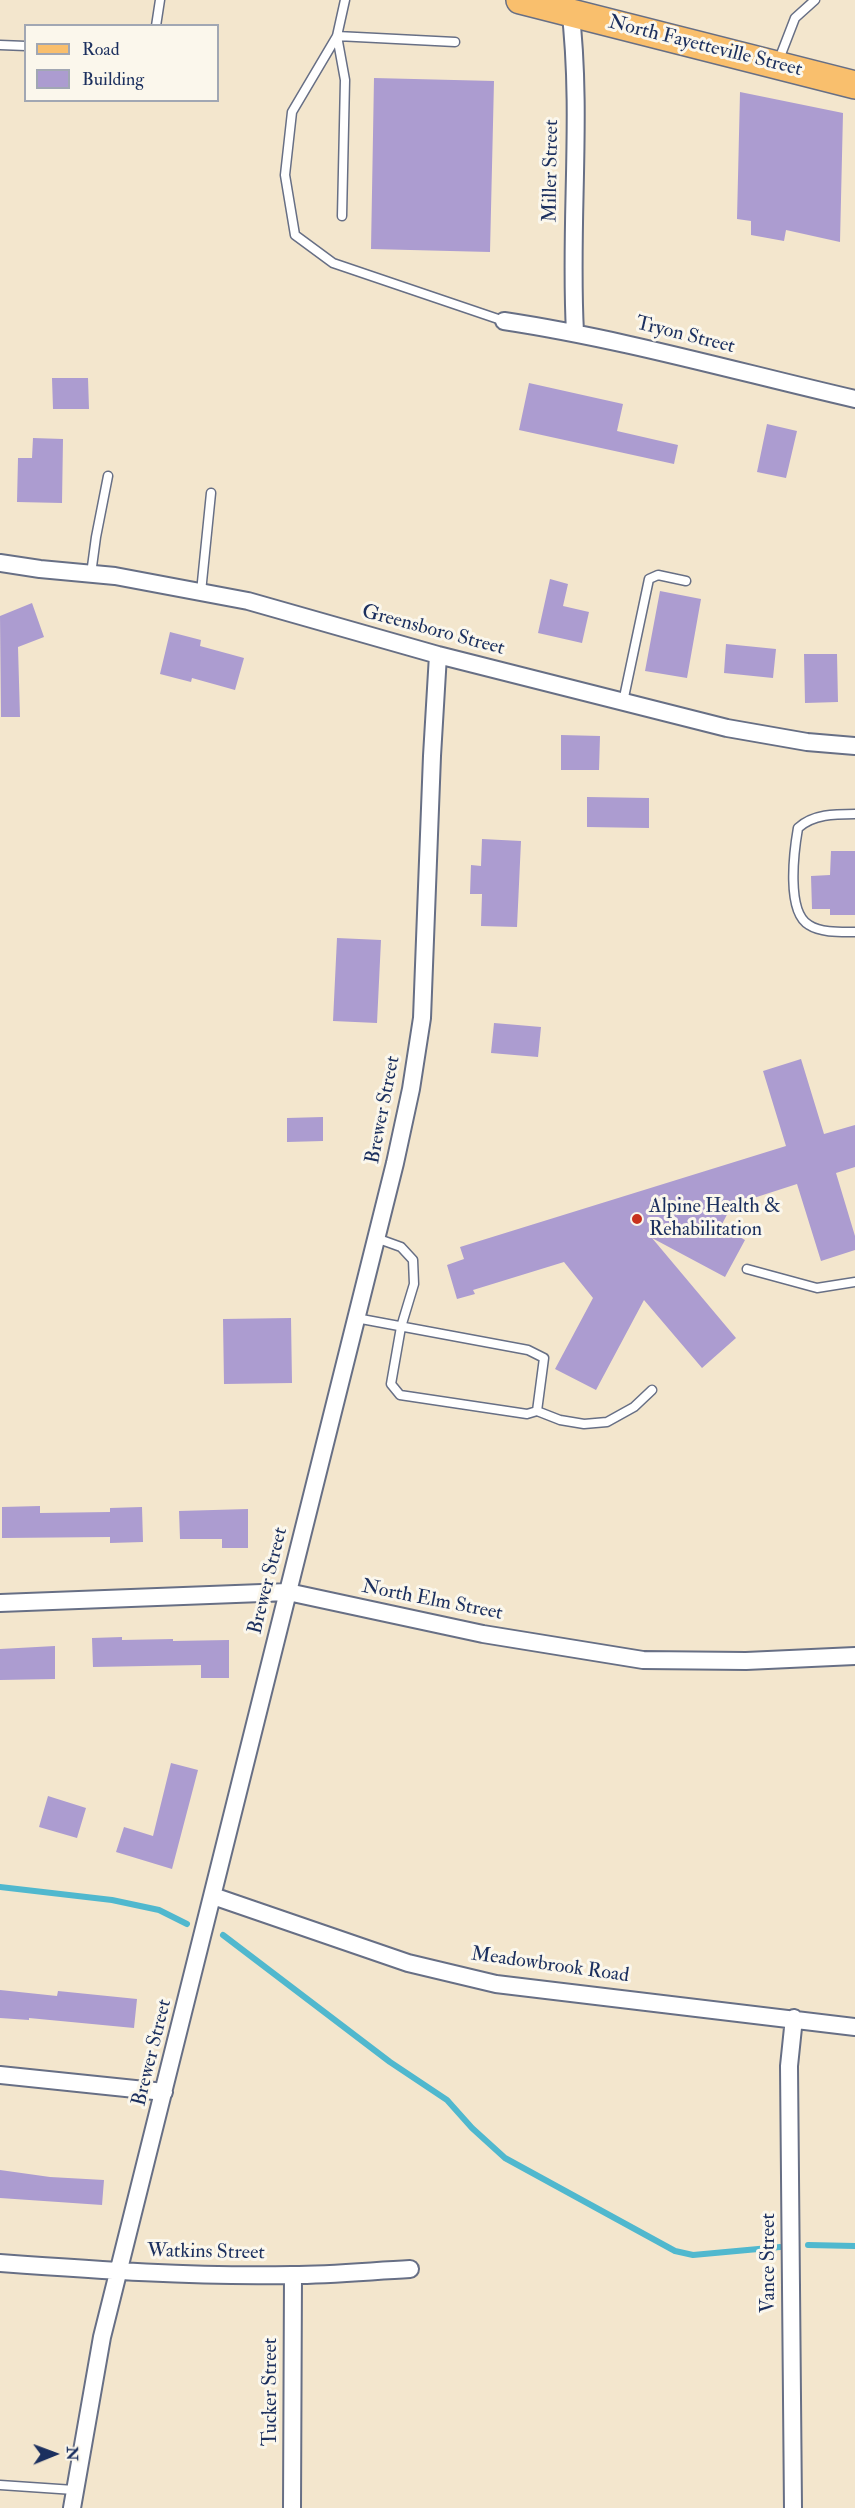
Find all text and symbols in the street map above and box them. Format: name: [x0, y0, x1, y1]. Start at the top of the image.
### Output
street label: North Fayetteville Street: [606, 11, 804, 83]
legend: [24, 24, 219, 102]
text: Road: [82, 38, 120, 61]
text: Building: [82, 68, 144, 91]
street label: Miller Street: [539, 119, 565, 223]
street label: Tryon Street: [633, 312, 737, 360]
street label: Greensboro Street: [359, 600, 507, 662]
street label: Brewer Street: [362, 1054, 406, 1166]
place label: Alpine Health & Rehabilitation: [649, 1196, 781, 1243]
marker: Alpine Health & Rehabilitation: [630, 1212, 644, 1226]
street label: Brewer Street: [244, 1525, 294, 1637]
street label: North Elm Street: [359, 1576, 505, 1626]
street label: Meadowbrook Road: [470, 1943, 630, 1989]
street label: Brewer Street: [128, 1997, 178, 2109]
street label: Vance Street: [758, 2213, 782, 2313]
street label: Watkins Street: [147, 2240, 265, 2266]
street label: Tucker Street: [260, 2338, 284, 2446]
north arrow: [24, 2424, 84, 2484]
text: N: [62, 2446, 82, 2461]

